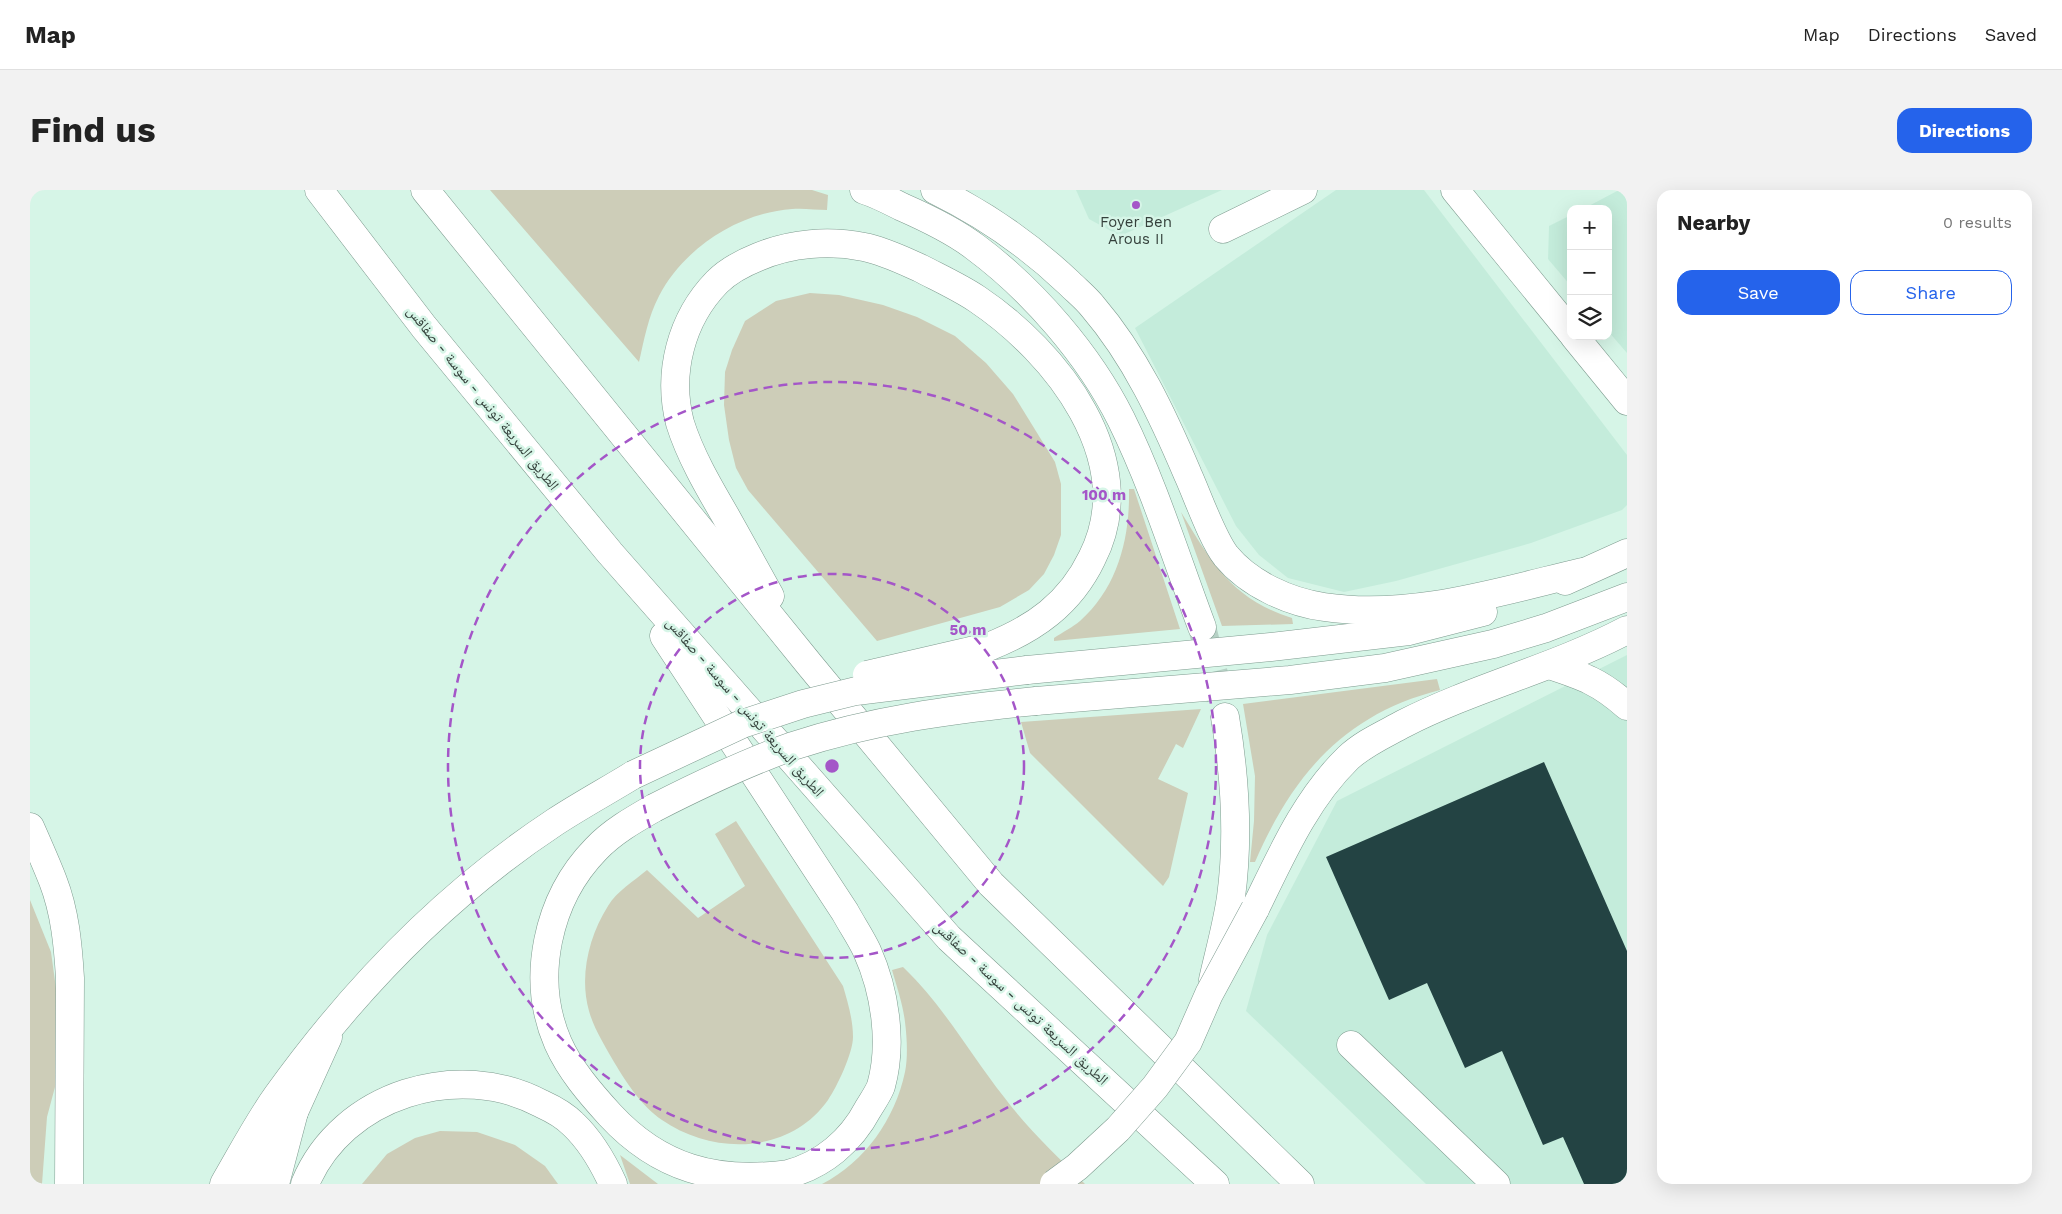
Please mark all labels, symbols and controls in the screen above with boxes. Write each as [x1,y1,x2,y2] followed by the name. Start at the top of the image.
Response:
[25,21,76,49] text: Map
[1803,24,1840,45] text: Map
[1868,24,1957,45] text: Directions
[1985,24,2037,45] text: Saved
[1897,108,2032,153] button: Directions
[30,109,156,151] text: Find us
[1130,199,1142,211] marker: Foyer Ben Arous II
[1567,205,1612,340] map controls
[1567,205,1612,250] button: +
[1677,210,1750,235] text: Nearby
[1100,213,1172,248] place label: Foyer Ben Arous II
[1943,213,2012,232] text: 0 results
[1567,250,1612,295] button: −
[1677,270,1840,315] button: Save
[1850,270,2012,315] button: Share
[1567,295,1612,340] button: layers
[402,302,563,494] street label: الطريق السريعة تونس - سوسة - صفاقس
[1082,486,1126,504] text: 100 m
[661,614,828,801] street label: الطريق السريعة تونس - سوسة - صفاقس
[950,621,986,639] text: 50 m
[823,757,841,775] centre of rings
[929,917,1112,1089] street label: الطريق السريعة تونس - سوسة - صفاقس

